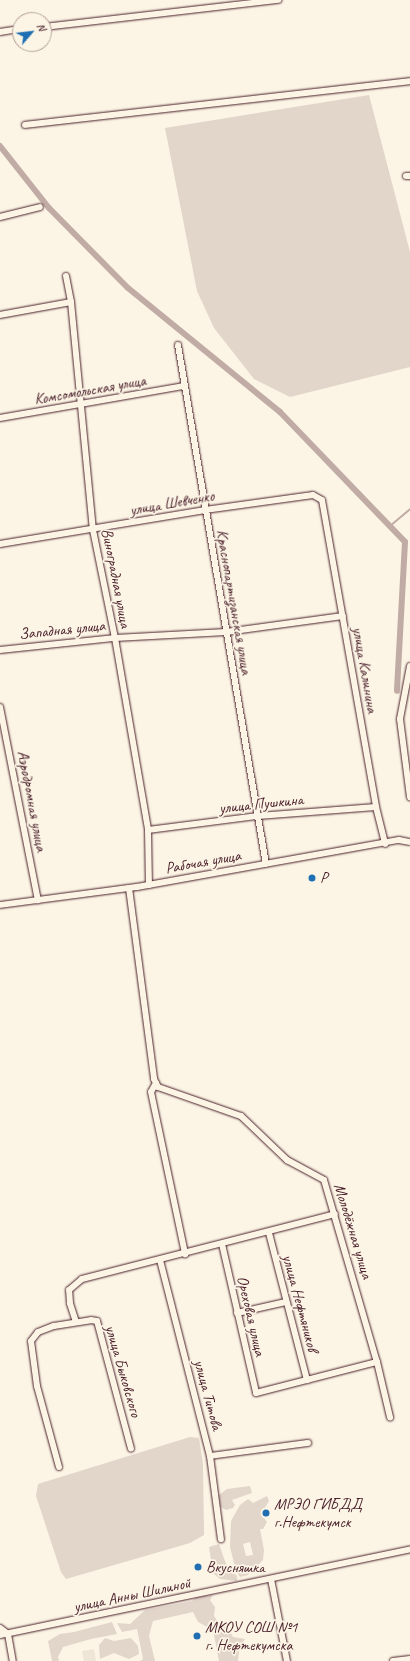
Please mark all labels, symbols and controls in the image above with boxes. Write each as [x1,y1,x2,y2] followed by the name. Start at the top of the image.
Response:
[12,12,52,52] north arrow
[34,21,49,33] text: N
[32,371,148,409] street label: Комсомольская улица
[128,486,216,520] street label: улица Шевченко
[97,526,135,630] street label: Виноградная улица
[212,527,256,677] street label: Краснопартизанская улица
[18,616,106,644] street label: Западная улица
[348,625,382,715] street label: улица Калинина
[13,749,51,853] street label: Аэродромная улица
[218,790,304,818] street label: улица Пушкина
[163,846,243,878] street label: Рабочая улица
[320,868,328,888] place label: Р
[307,873,317,883] marker: Р
[329,1180,377,1282] street label: Молодёжная улица
[278,1252,322,1354] street label: улица Нефтяников
[232,1274,270,1358] street label: Ореховая улица
[101,1323,145,1419] street label: улица Быковского
[190,1358,226,1432] street label: улица Титова
[274,1494,362,1532] place label: МРЭО ГИБДД г.Нефтекумск
[261,1508,271,1518] marker: МРЭО ГИБДД г.Нефтекумск
[206,1557,265,1577] place label: Вкусняшка
[193,1562,203,1572] marker: Вкусняшка
[72,1573,192,1617] street label: улица Анны Шилиной
[205,1617,297,1655] place label: МКОУ СОШ №1 г. Нефтекумска
[192,1631,202,1641] marker: МКОУ СОШ №1 г. Нефтекумска

